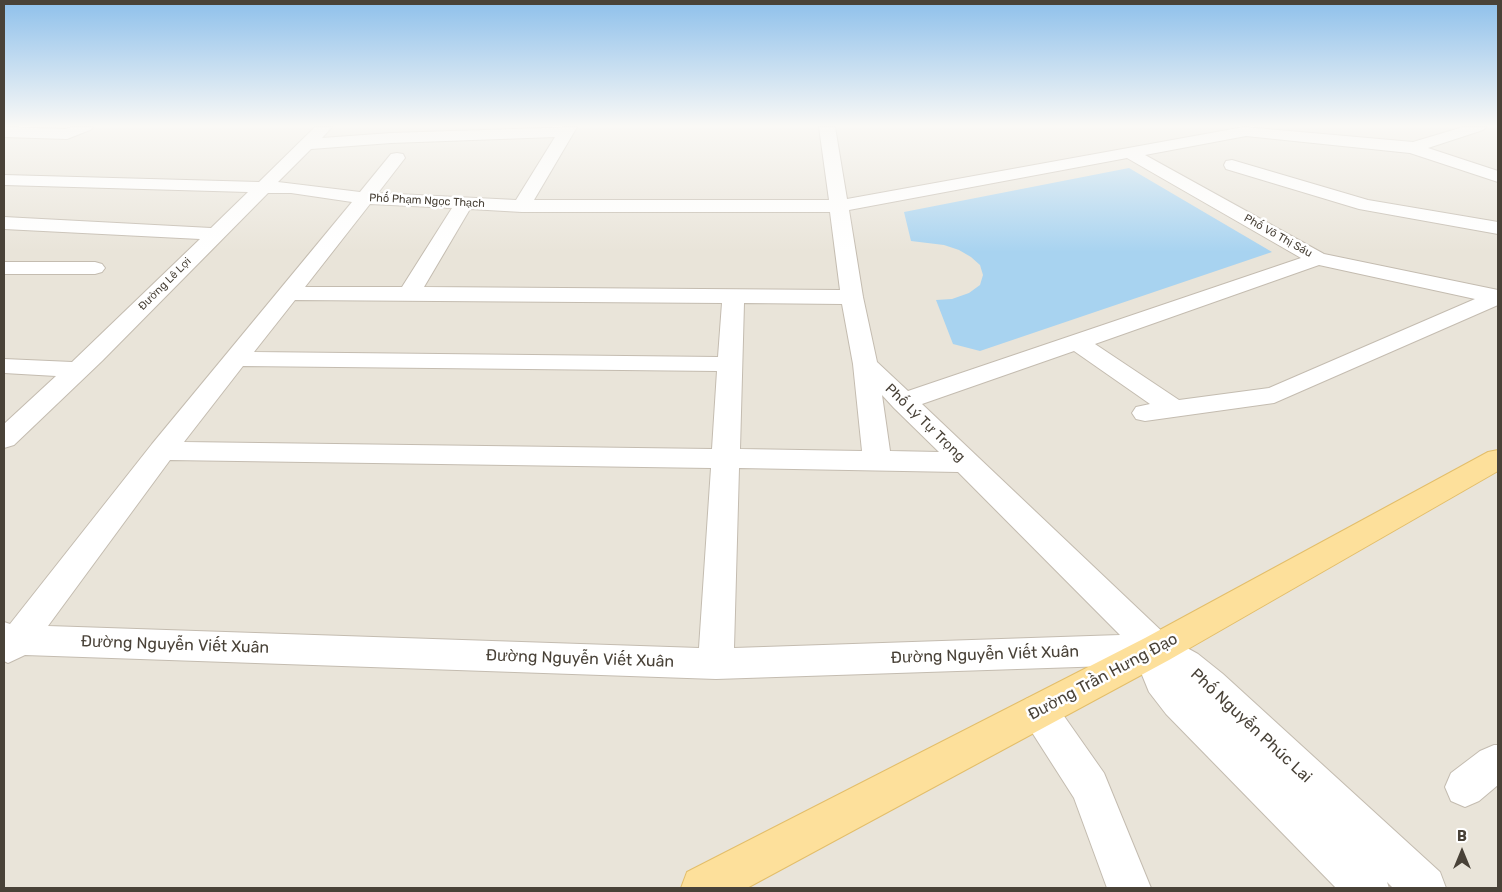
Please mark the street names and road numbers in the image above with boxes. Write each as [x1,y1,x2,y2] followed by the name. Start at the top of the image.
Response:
[369,191,485,211] street label: Phố Phạm Ngọc Thạch
[1242,212,1314,260] street label: Phố Võ Thị Sáu
[136,255,194,313] street label: Đường Lê Lợi
[882,381,968,465] street label: Phố Lý Tự Trọng
[1025,629,1181,725] street label: Đường Trần Hưng Đạo
[81,632,269,658] street label: Đường Nguyễn Viết Xuân
[891,642,1079,668] street label: Đường Nguyễn Viết Xuân
[486,646,674,672] street label: Đường Nguyễn Viết Xuân
[1186,665,1316,787] street label: Phố Nguyễn Phúc Lai

